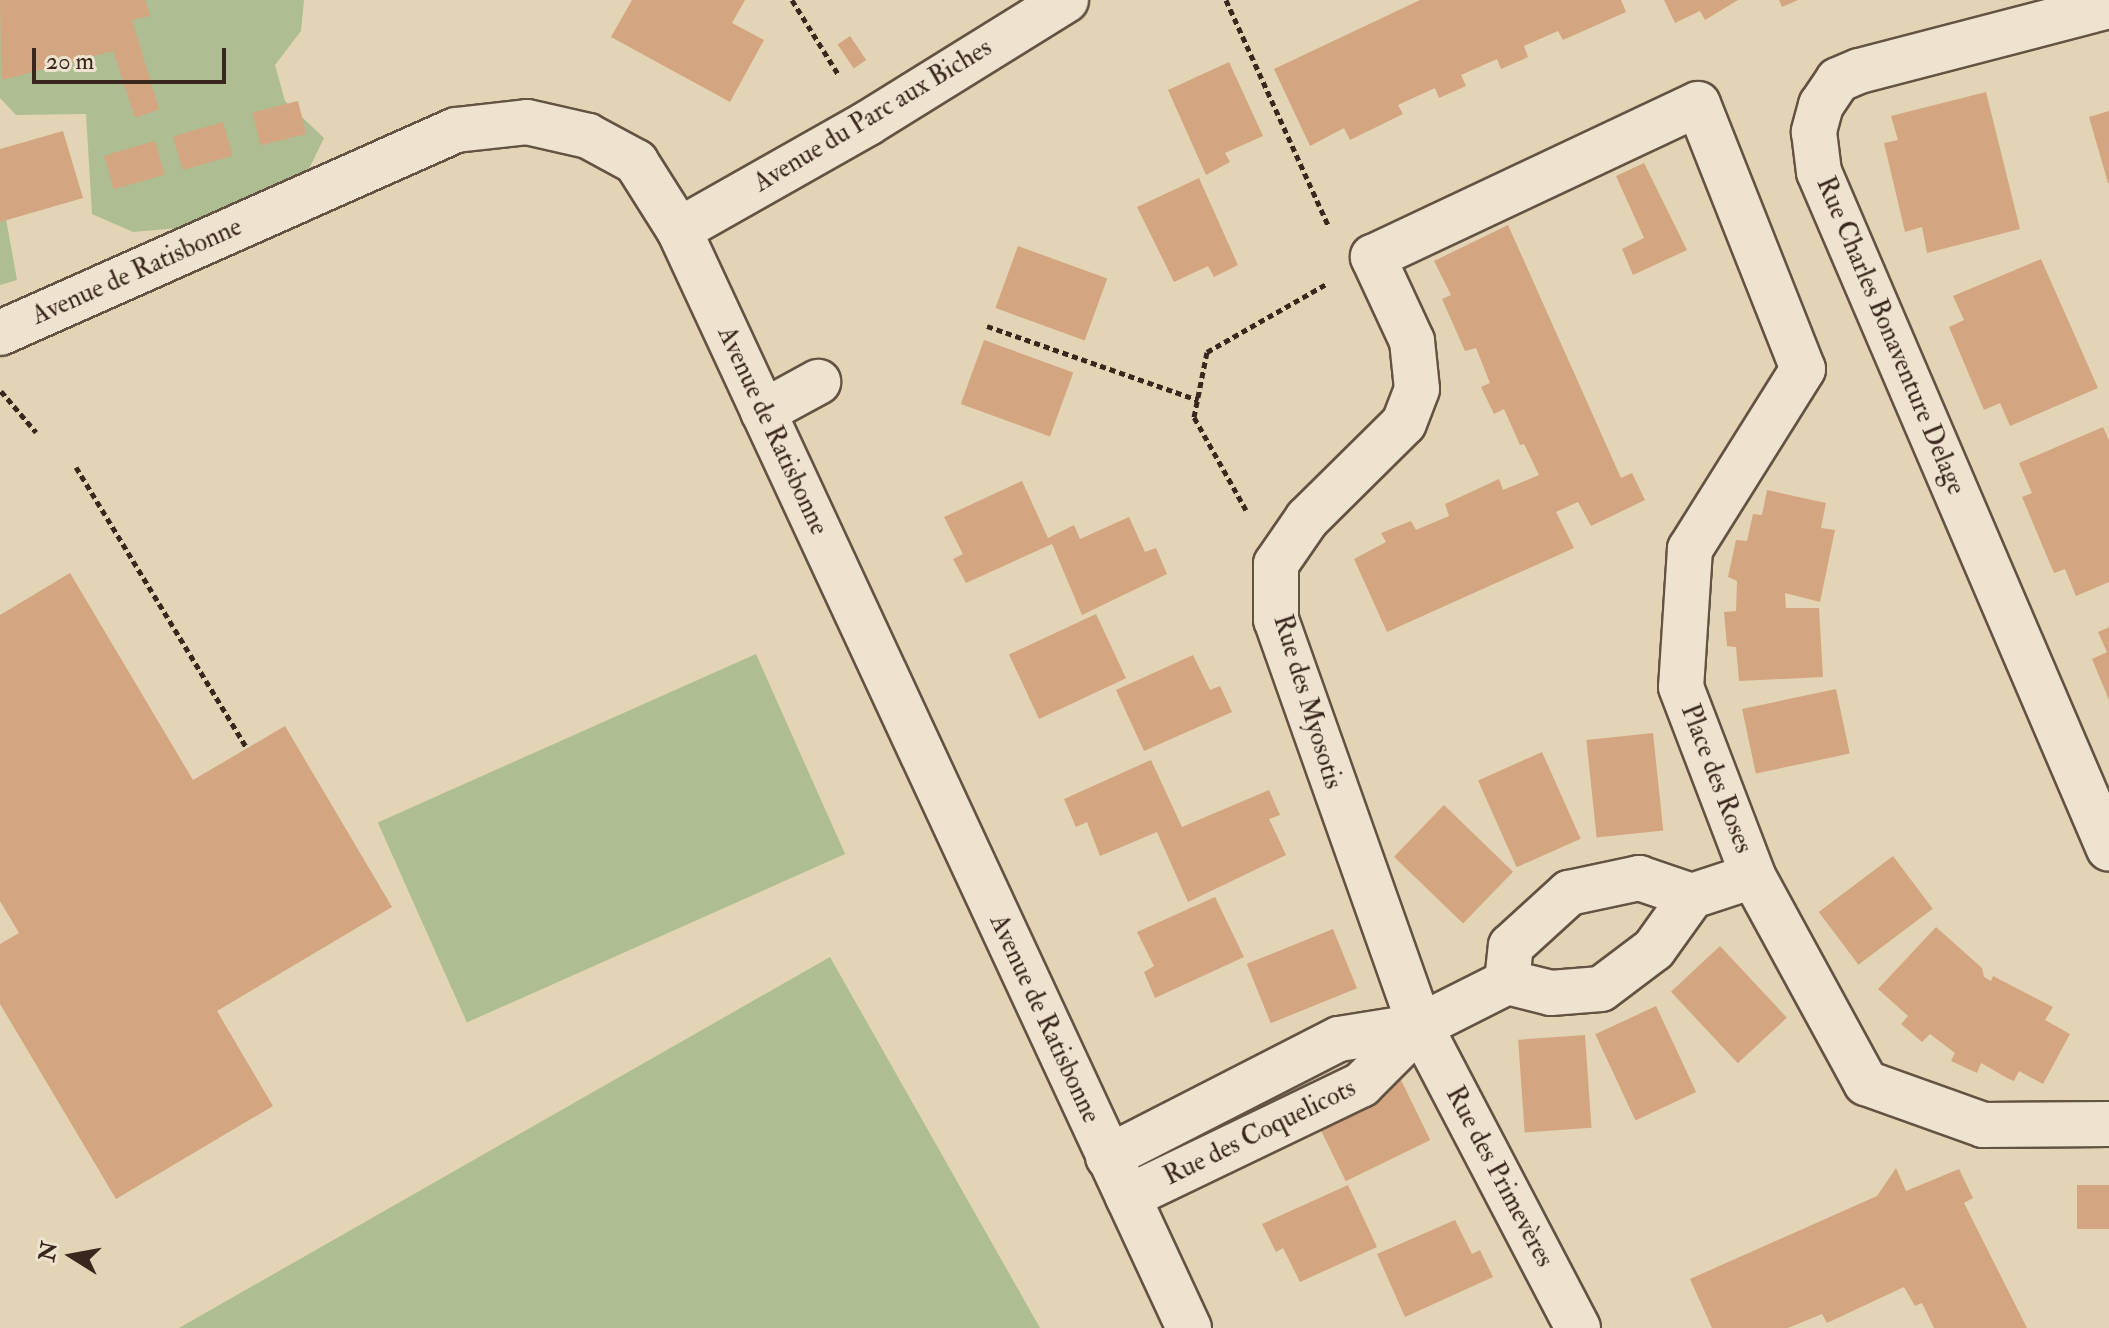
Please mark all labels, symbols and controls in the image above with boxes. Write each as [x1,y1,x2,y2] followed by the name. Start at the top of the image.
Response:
[36,32,230,82] scale bar
[748,33,998,199] street label: Avenue du Parc aux Biches
[46,46,94,77] text: 20 m
[1809,172,1971,500] street label: Rue Charles Bonaventure Delage
[27,212,247,332] street label: Avenue de Ratisbonne
[710,322,834,540] street label: Avenue de Ratisbonne
[1266,611,1348,793] street label: Rue des Myosotis
[1673,700,1759,858] street label: Place des Roses
[982,910,1106,1128] street label: Avenue de Ratisbonne
[1159,1073,1361,1193] street label: Rue des Coquelicots
[1438,1081,1560,1273] street label: Rue des Primevères
[32,1216,112,1296] north arrow
[33,1239,64,1264] text: N

